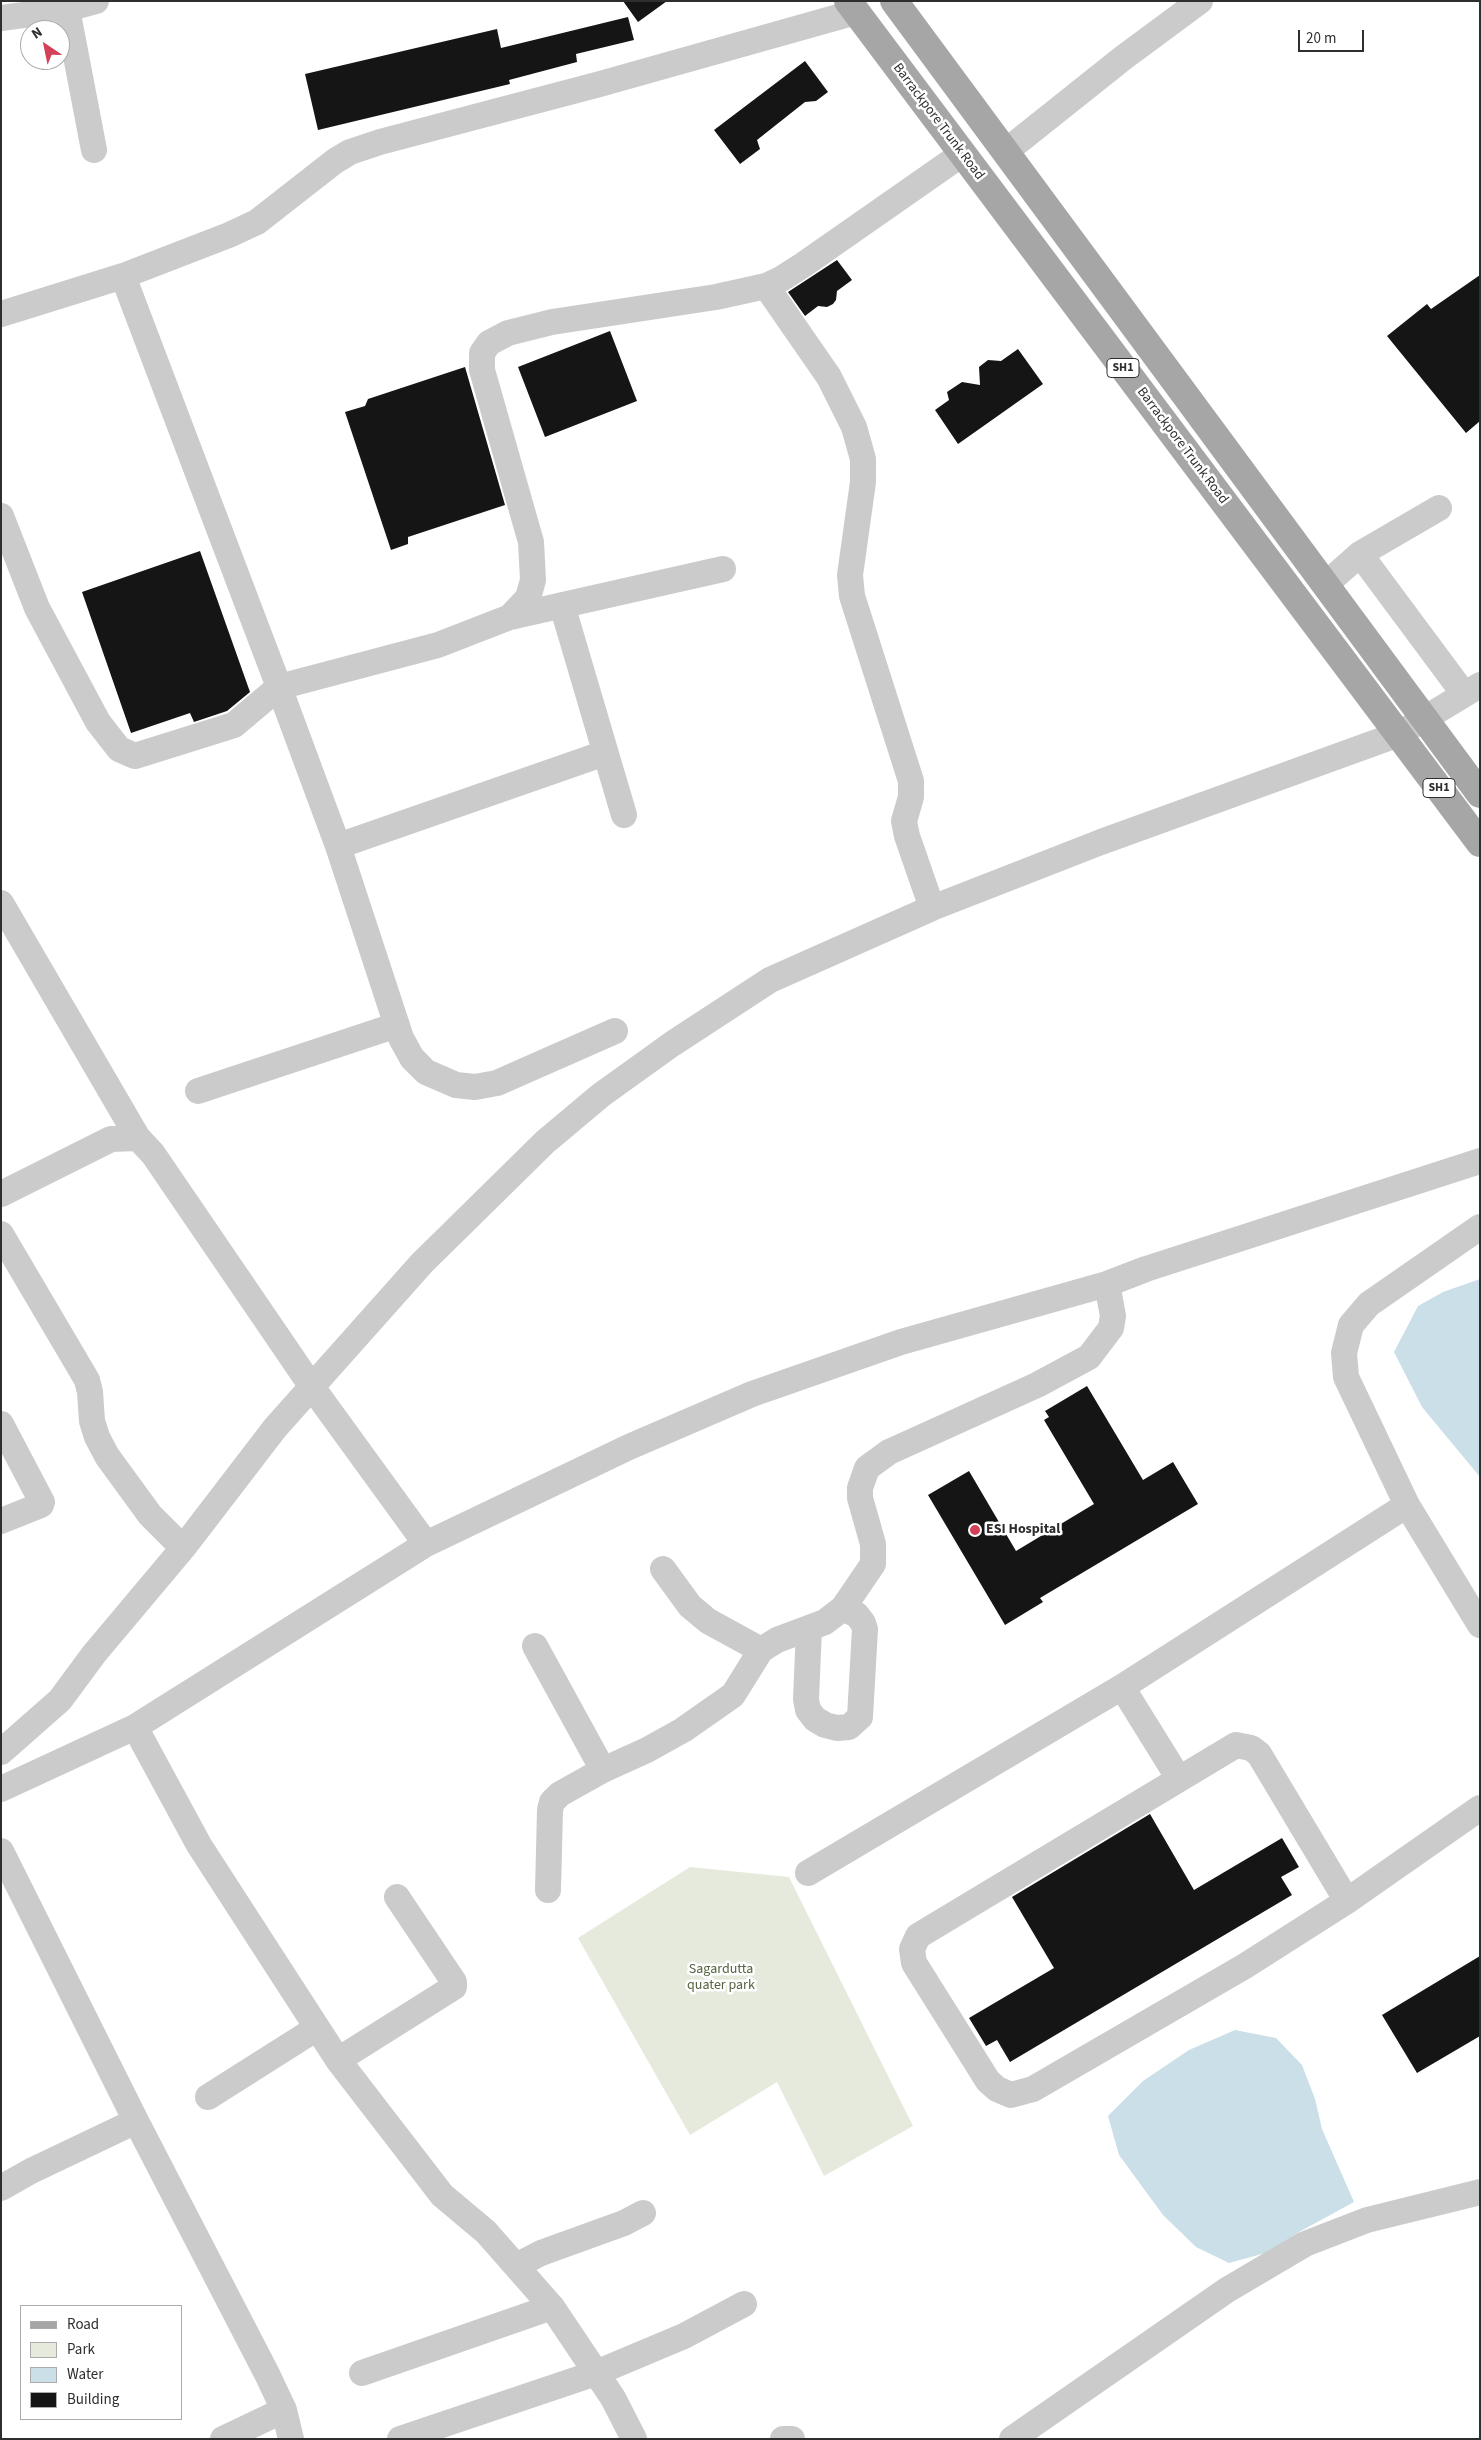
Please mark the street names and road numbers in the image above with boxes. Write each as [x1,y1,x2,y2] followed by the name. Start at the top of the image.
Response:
[889,60,987,184] street label: Barrackpore Trunk Road
[1107,358,1139,378] road number: SH1
[1133,384,1231,508] street label: Barrackpore Trunk Road
[1423,778,1455,798] road number: SH1

